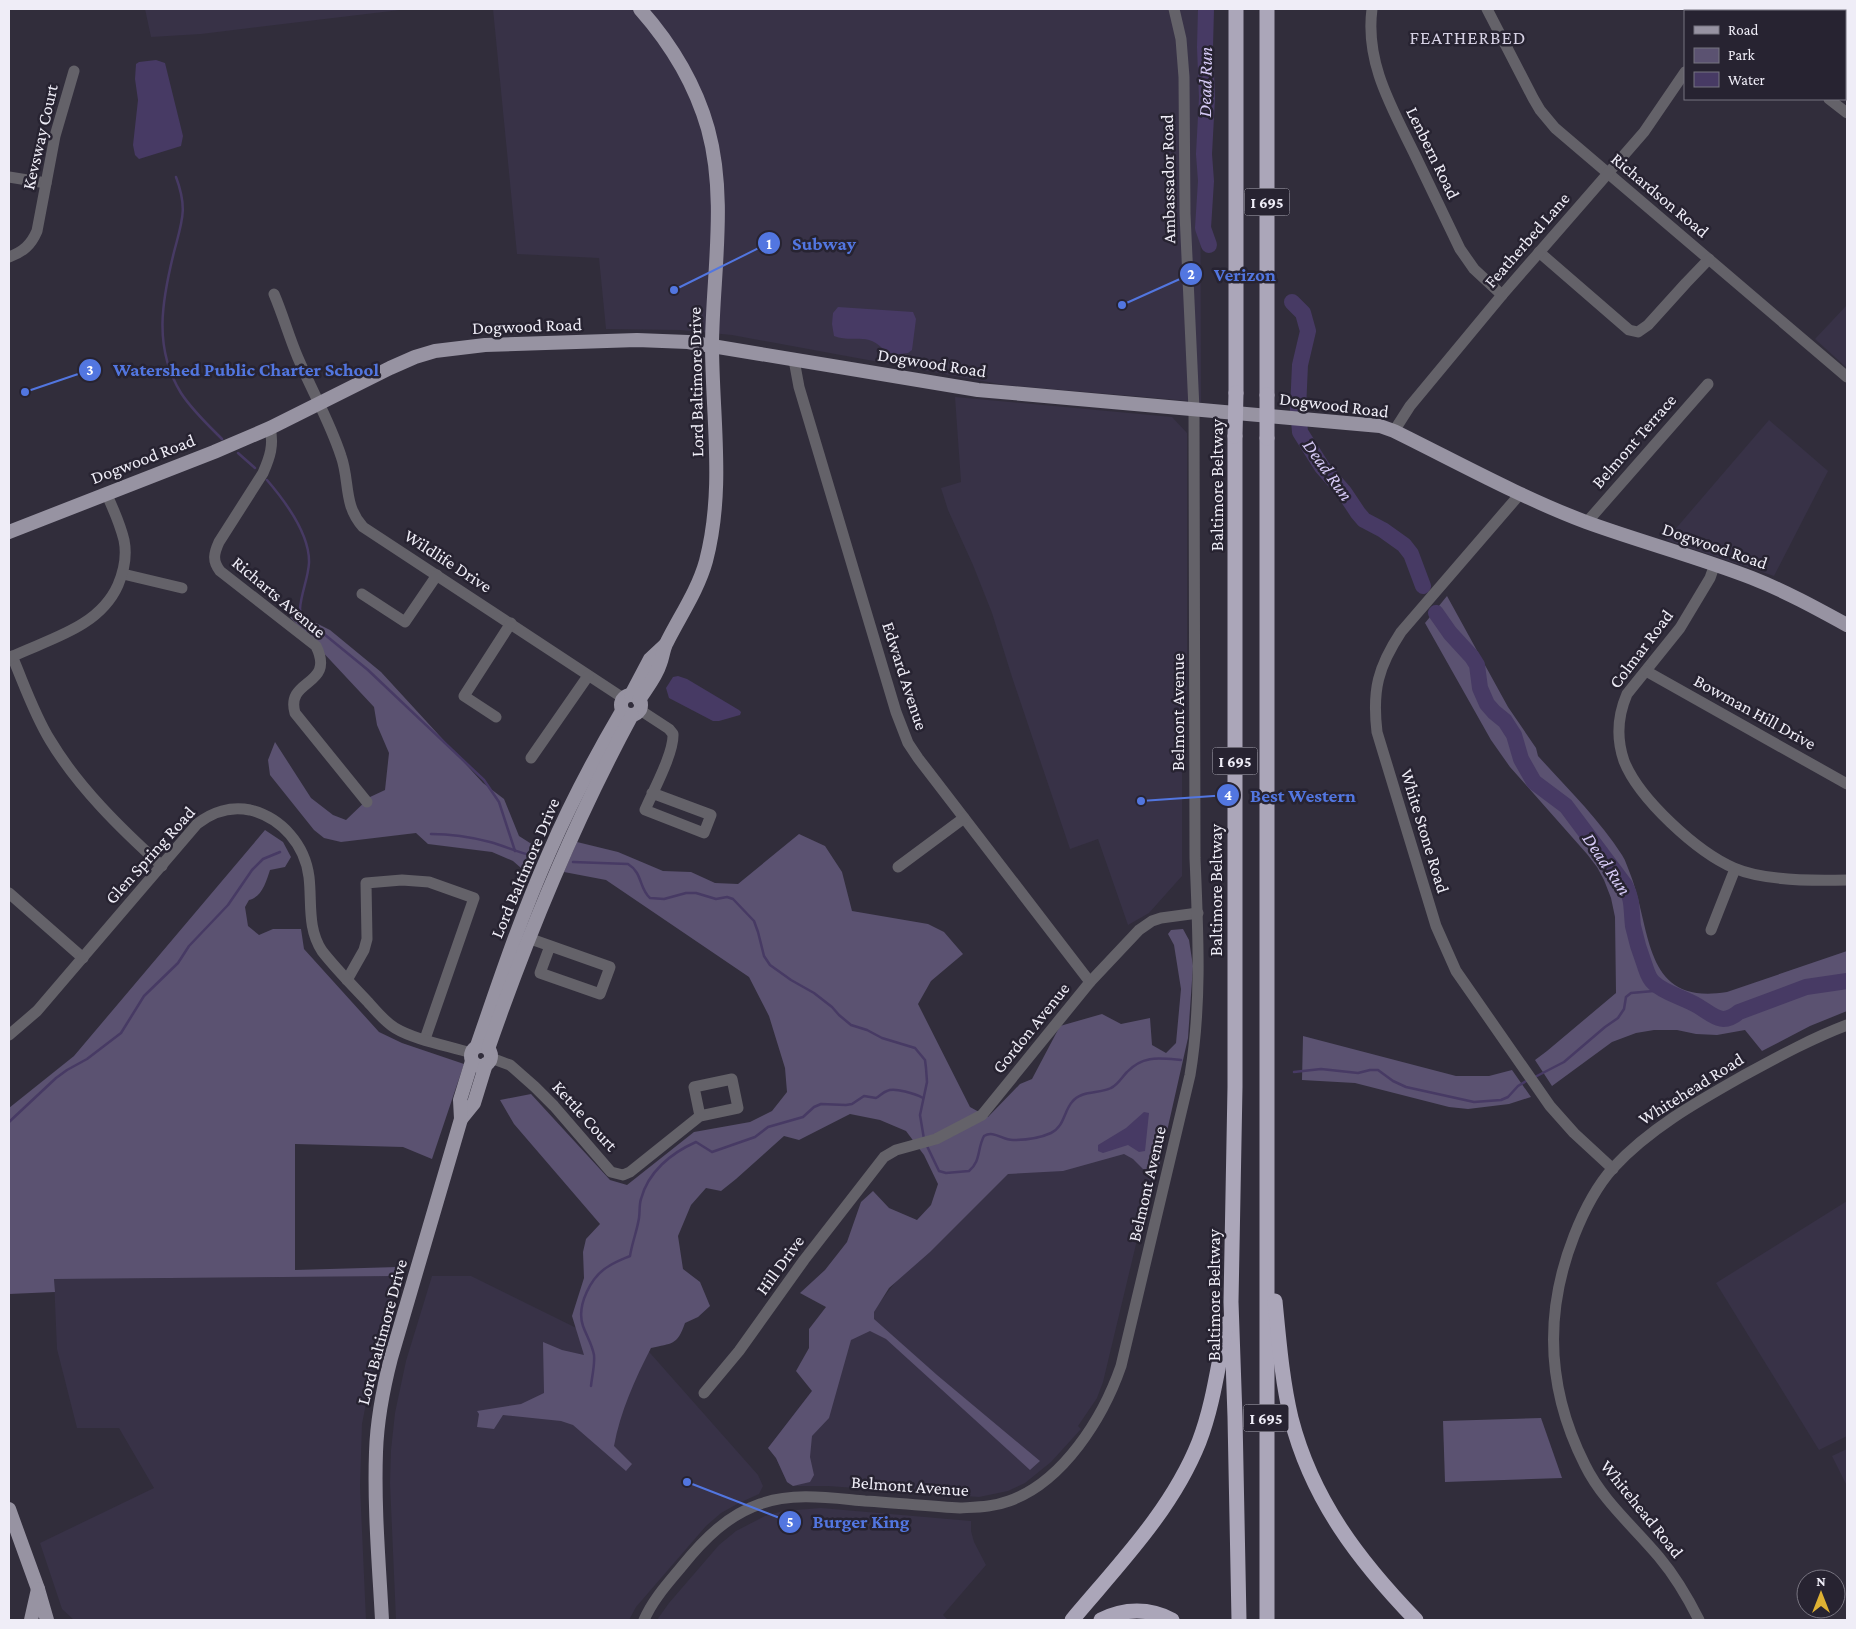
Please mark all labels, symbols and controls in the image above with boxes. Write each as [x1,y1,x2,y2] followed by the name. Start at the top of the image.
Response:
[1684,10,1846,100] legend
[1728,22,1759,38] text: Road
[1410,27,1526,48] district label: FEATHERBED
[1194,46,1216,118] water label: Dead Run
[1728,47,1755,63] text: Park
[1728,72,1765,88] text: Water
[18,81,62,192] street label: Kevsway Court
[1402,104,1464,203] street label: Lenbern Road
[1157,114,1179,244] street label: Ambassador Road
[1607,148,1713,242] street label: Richardson Road
[1244,188,1290,216] road number: I 695
[1480,188,1574,292] street label: Featherbed Lane
[757,226,866,260] callout: Subway
[792,233,857,254] text: Subway
[766,236,772,252] text: 1
[1179,257,1285,291] callout: Verizon
[1213,264,1276,285] text: Verizon
[1187,266,1195,282] text: 2
[685,307,707,457] street label: Lord Baltimore Drive
[472,314,583,338] street label: Dogwood Road
[876,345,988,382] street label: Dogwood Road
[78,353,389,387] callout: Watershed Public Charter School
[112,359,379,380] text: Watershed Public Charter School
[86,362,94,378] text: 3
[1278,388,1390,422] street label: Dogwood Road
[1588,390,1680,492] street label: Belmont Terrace
[1207,418,1227,551] street label: Baltimore Beltway
[88,430,198,488] street label: Dogwood Road
[1299,435,1357,505] water label: Dead Run
[1660,519,1771,574] street label: Dogwood Road
[401,525,496,597] street label: Wildlife Drive
[228,552,330,642] street label: Richarts Avenue
[1605,605,1677,692] street label: Colmar Road
[878,619,932,733] street label: Edward Avenue
[1168,653,1188,771] street label: Belmont Avenue
[1691,670,1820,754] street label: Bowman Hill Drive
[1212,748,1258,774] road number: I 695
[1397,767,1454,896] street label: White Stone Road
[1215,778,1366,812] callout: Best Western
[1250,785,1356,806] text: Best Western
[1224,787,1232,803] text: 4
[486,795,564,941] street label: Lord Baltimore Drive
[101,802,199,908] street label: Glen Spring Road
[1206,823,1226,956] street label: Baltimore Beltway
[1579,829,1635,899] water label: Dead Run
[988,979,1074,1077] street label: Gordon Avenue
[1635,1048,1748,1129] street label: Whitehead Road
[548,1077,622,1156] street label: Kettle Court
[1124,1124,1170,1244] street label: Belmont Avenue
[1204,1228,1224,1361] street label: Baltimore Beltway
[752,1231,808,1299] street label: Hill Drive
[353,1257,411,1407] street label: Lord Baltimore Drive
[1244,1405,1288,1432] road number: I 695
[1596,1456,1688,1562] street label: Whitehead Road
[850,1472,970,1500] street label: Belmont Avenue
[778,1505,920,1539] callout: Burger King
[813,1511,910,1532] text: Burger King
[786,1514,794,1530] text: 5
[1796,1569,1846,1619] north arrow
[1816,1573,1826,1589] text: N

